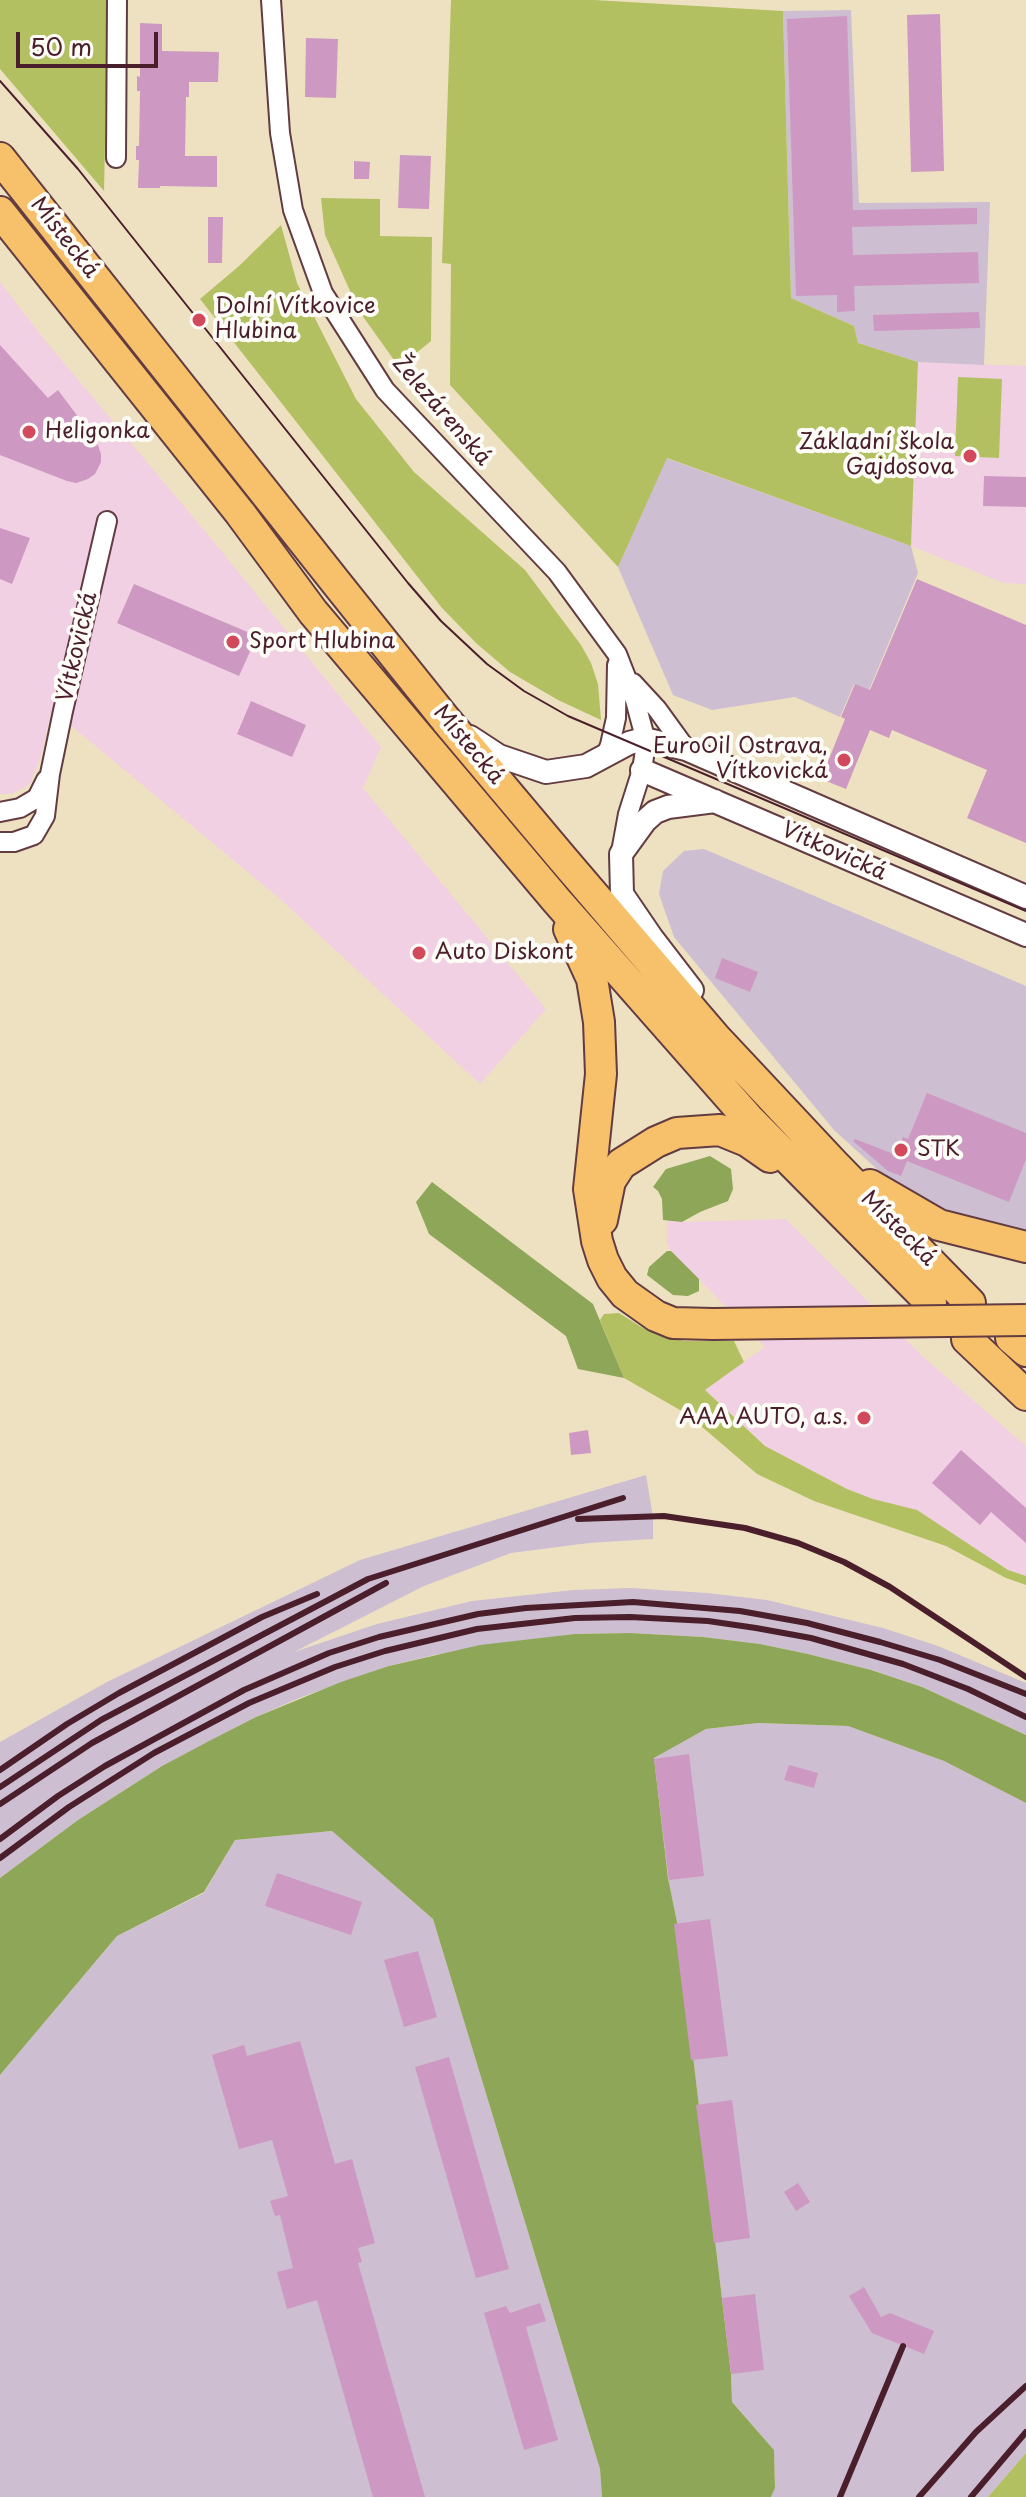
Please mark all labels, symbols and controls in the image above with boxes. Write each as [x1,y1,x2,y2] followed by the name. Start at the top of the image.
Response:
[20,16,162,66] scale bar
[30,28,92,64] text: 50 m
[24,192,104,284] street label: Místecká
[215,294,376,346] place label: Dolní Vítkovice Hlubina
[190,311,208,329] marker: Dolní Vítkovice Hlubina
[386,351,496,471] street label: Železárenská
[45,419,150,445] place label: Heligonka
[20,423,38,441] marker: Heligonka
[799,430,954,482] place label: Základní škola Gajdošova
[961,447,979,465] marker: Základní škola Gajdošova
[53,590,103,704] street label: Vítkovická
[249,629,395,655] place label: Sport Hlubina
[224,633,242,651] marker: Sport Hlubina
[427,700,509,790] street label: Místecká
[653,734,828,786] place label: EuroOil Ostrava, Vítkovická
[835,751,853,769] marker: EuroOil Ostrava, Vítkovická
[778,817,890,887] street label: Vítkovická
[435,940,573,966] place label: Auto Diskont
[410,944,428,962] marker: Auto Diskont
[917,1137,960,1163] place label: STK
[892,1141,910,1159] marker: STK
[855,1186,941,1272] street label: Místecká
[679,1405,848,1431] place label: AAA AUTO, a.s.
[855,1409,873,1427] marker: AAA AUTO, a.s.

